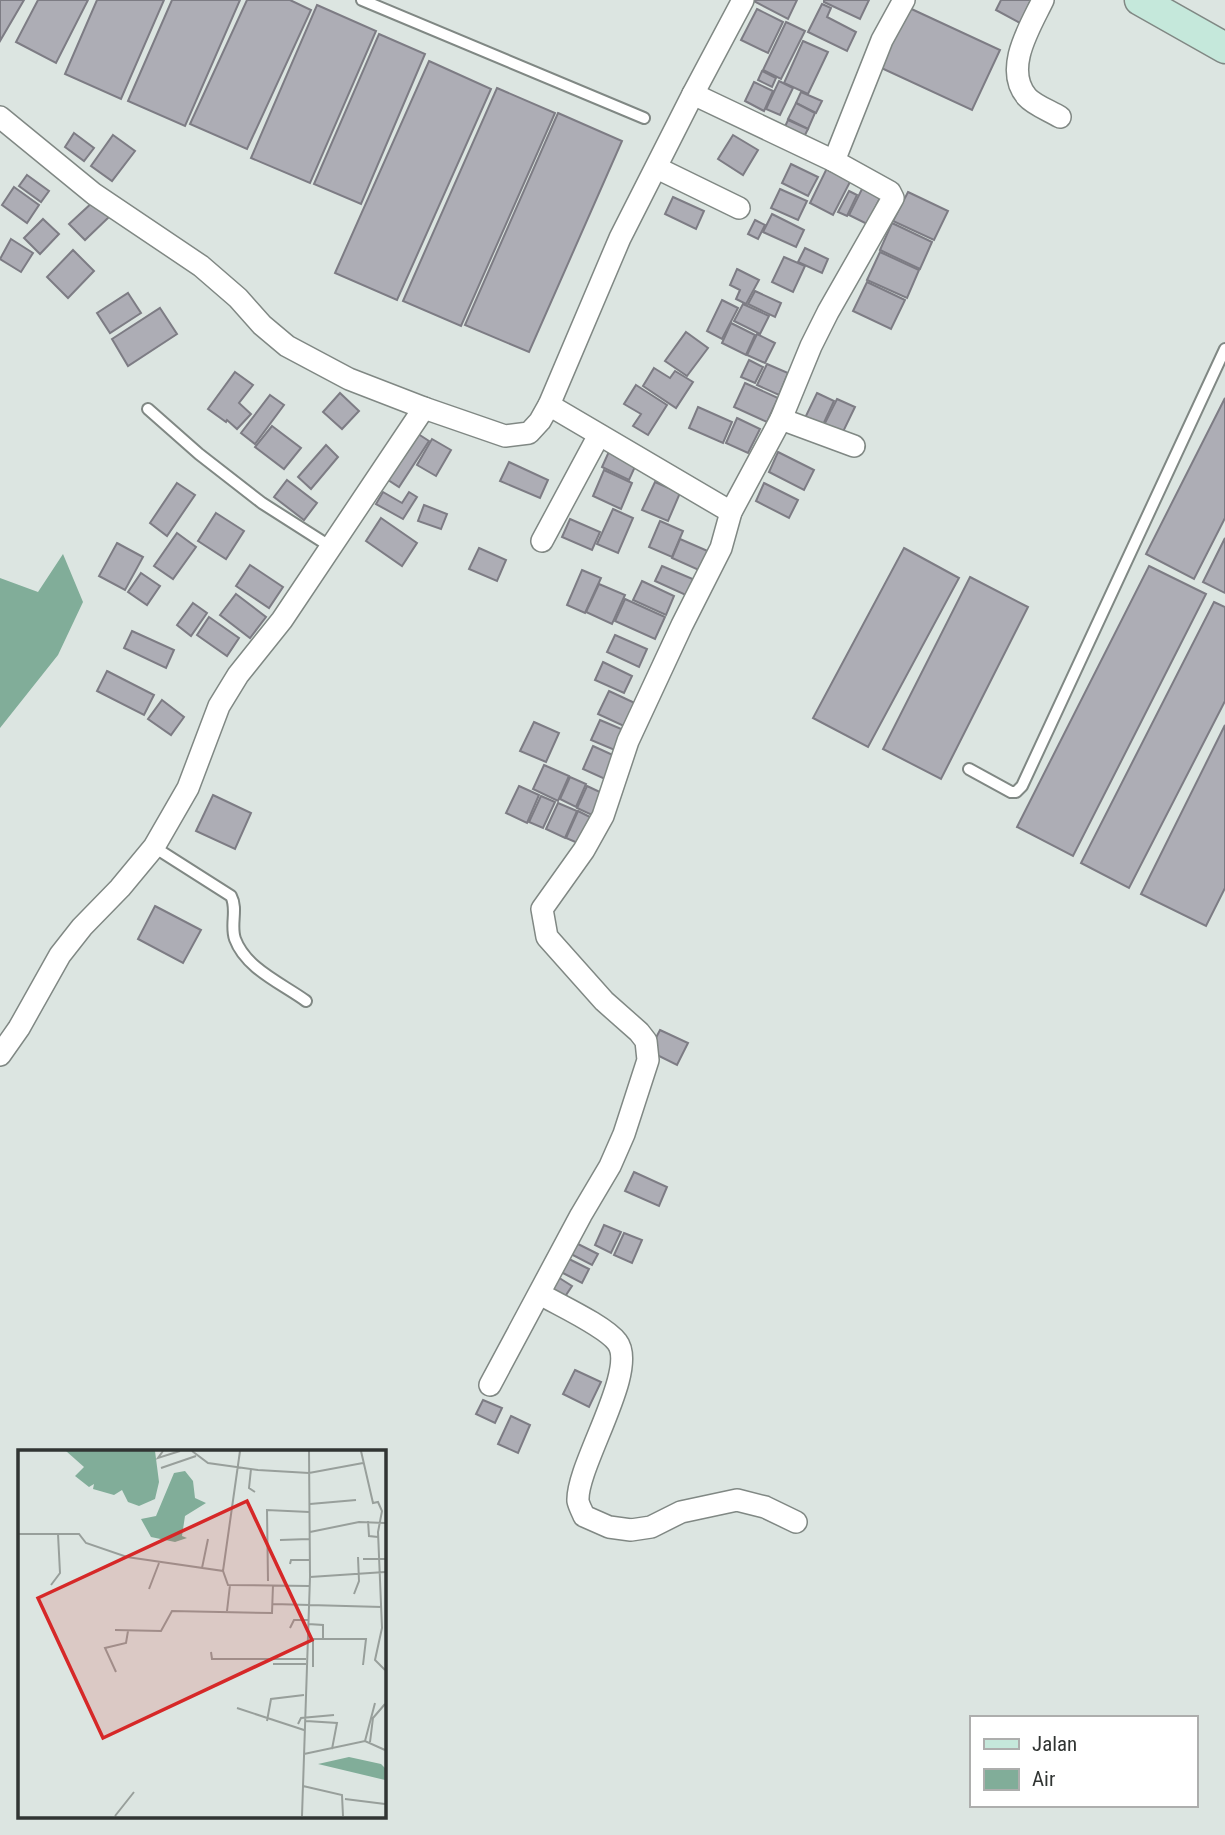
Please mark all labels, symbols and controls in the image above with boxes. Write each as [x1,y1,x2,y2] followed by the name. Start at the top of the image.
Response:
[18,1450,385,1818] inset map
[970,1716,1197,1807] legend
[1032,1732,1077,1756] text: Jalan
[1032,1767,1055,1791] text: Air

